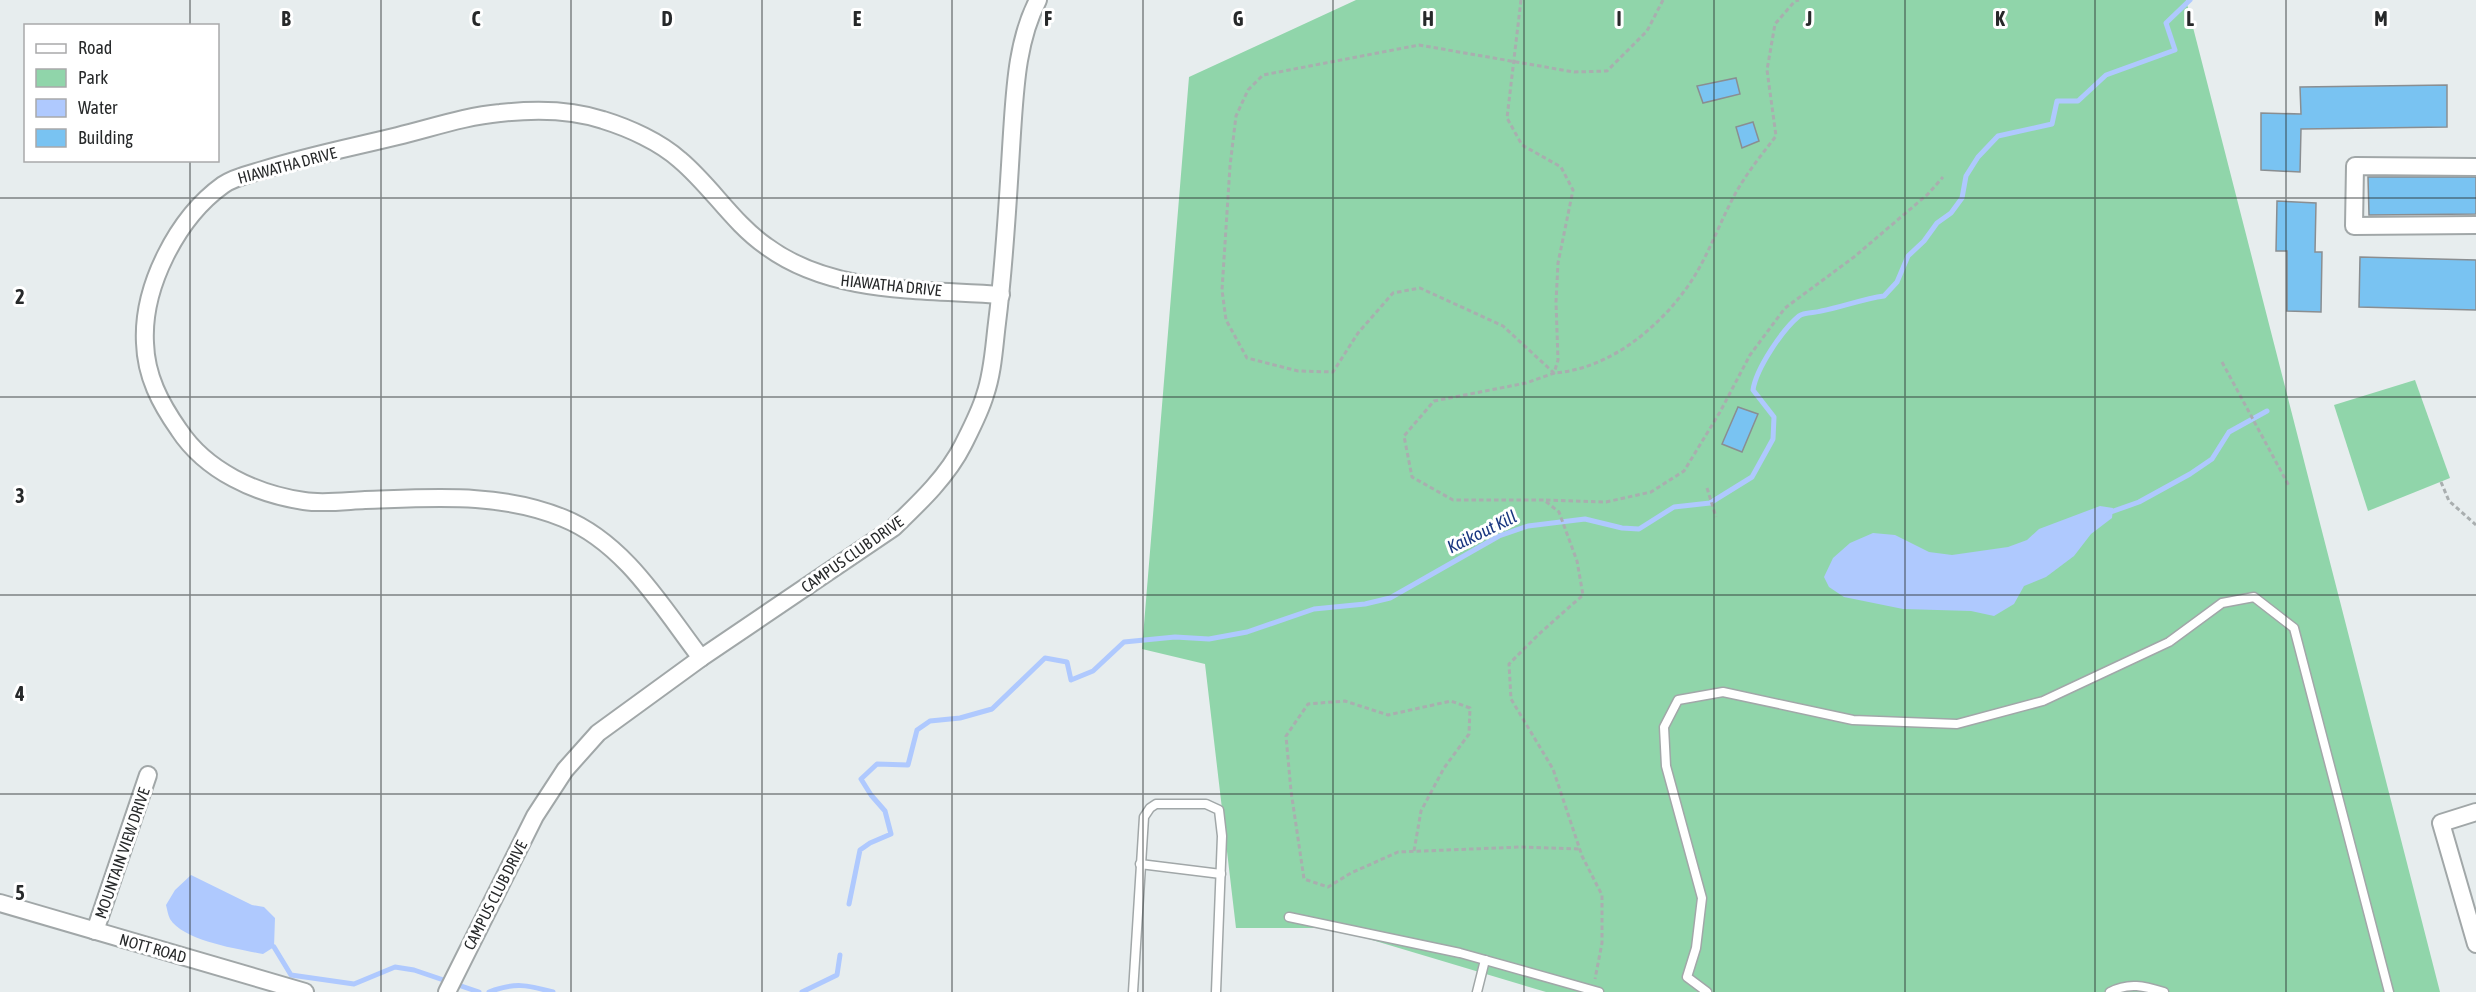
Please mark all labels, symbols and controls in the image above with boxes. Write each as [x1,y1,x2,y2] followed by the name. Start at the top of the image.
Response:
[281,7,291,30] text: B
[472,7,481,30] text: C
[661,7,673,30] text: D
[853,7,862,30] text: E
[1044,7,1052,30] text: F
[1233,7,1244,30] text: G
[1422,7,1434,30] text: H
[1616,7,1622,30] text: I
[1805,7,1812,30] text: J
[1995,7,2005,30] text: K
[2186,7,2194,30] text: L
[2374,7,2388,30] text: M
[24,24,219,162] legend
[78,37,112,58] text: Road
[78,67,108,88] text: Park
[78,97,118,118] text: Water
[78,127,133,148] text: Building
[236,143,338,187] street label: HIAWATHA DRIVE
[840,271,943,299] street label: HIAWATHA DRIVE
[15,285,25,308] text: 2
[15,484,25,507] text: 3
[1444,506,1520,557] water label: Kaikout Kill
[798,512,907,596] street label: CAMPUS CLUB DRIVE
[14,682,25,705] text: 4
[91,785,153,921] street label: MOUNTAIN VIEW DRIVE
[460,837,530,953] street label: CAMPUS CLUB DRIVE
[15,881,25,904] text: 5
[117,930,189,966] street label: NOTT ROAD

